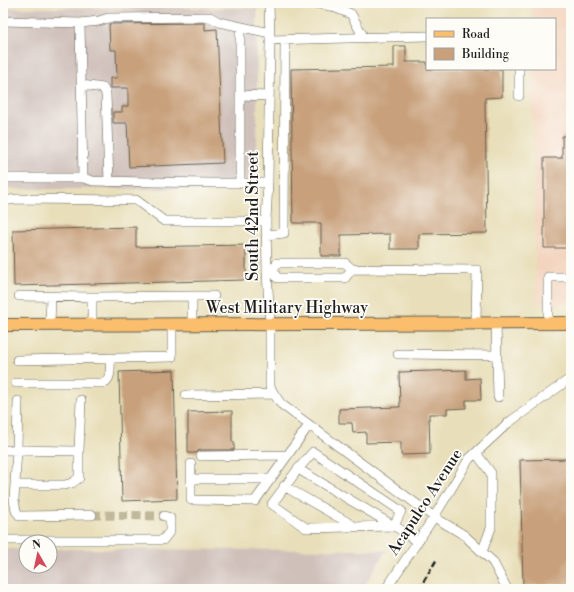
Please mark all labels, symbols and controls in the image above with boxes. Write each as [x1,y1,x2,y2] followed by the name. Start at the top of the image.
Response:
[426,18,556,70] legend
[462,27,490,42] text: Road
[461,47,510,62] text: Building
[243,151,263,281] street label: South 42nd Street
[205,298,368,318] street label: West Military Highway
[383,445,467,560] street label: Acapulco Avenue
[18,534,58,574] north arrow
[31,537,42,553] text: N

